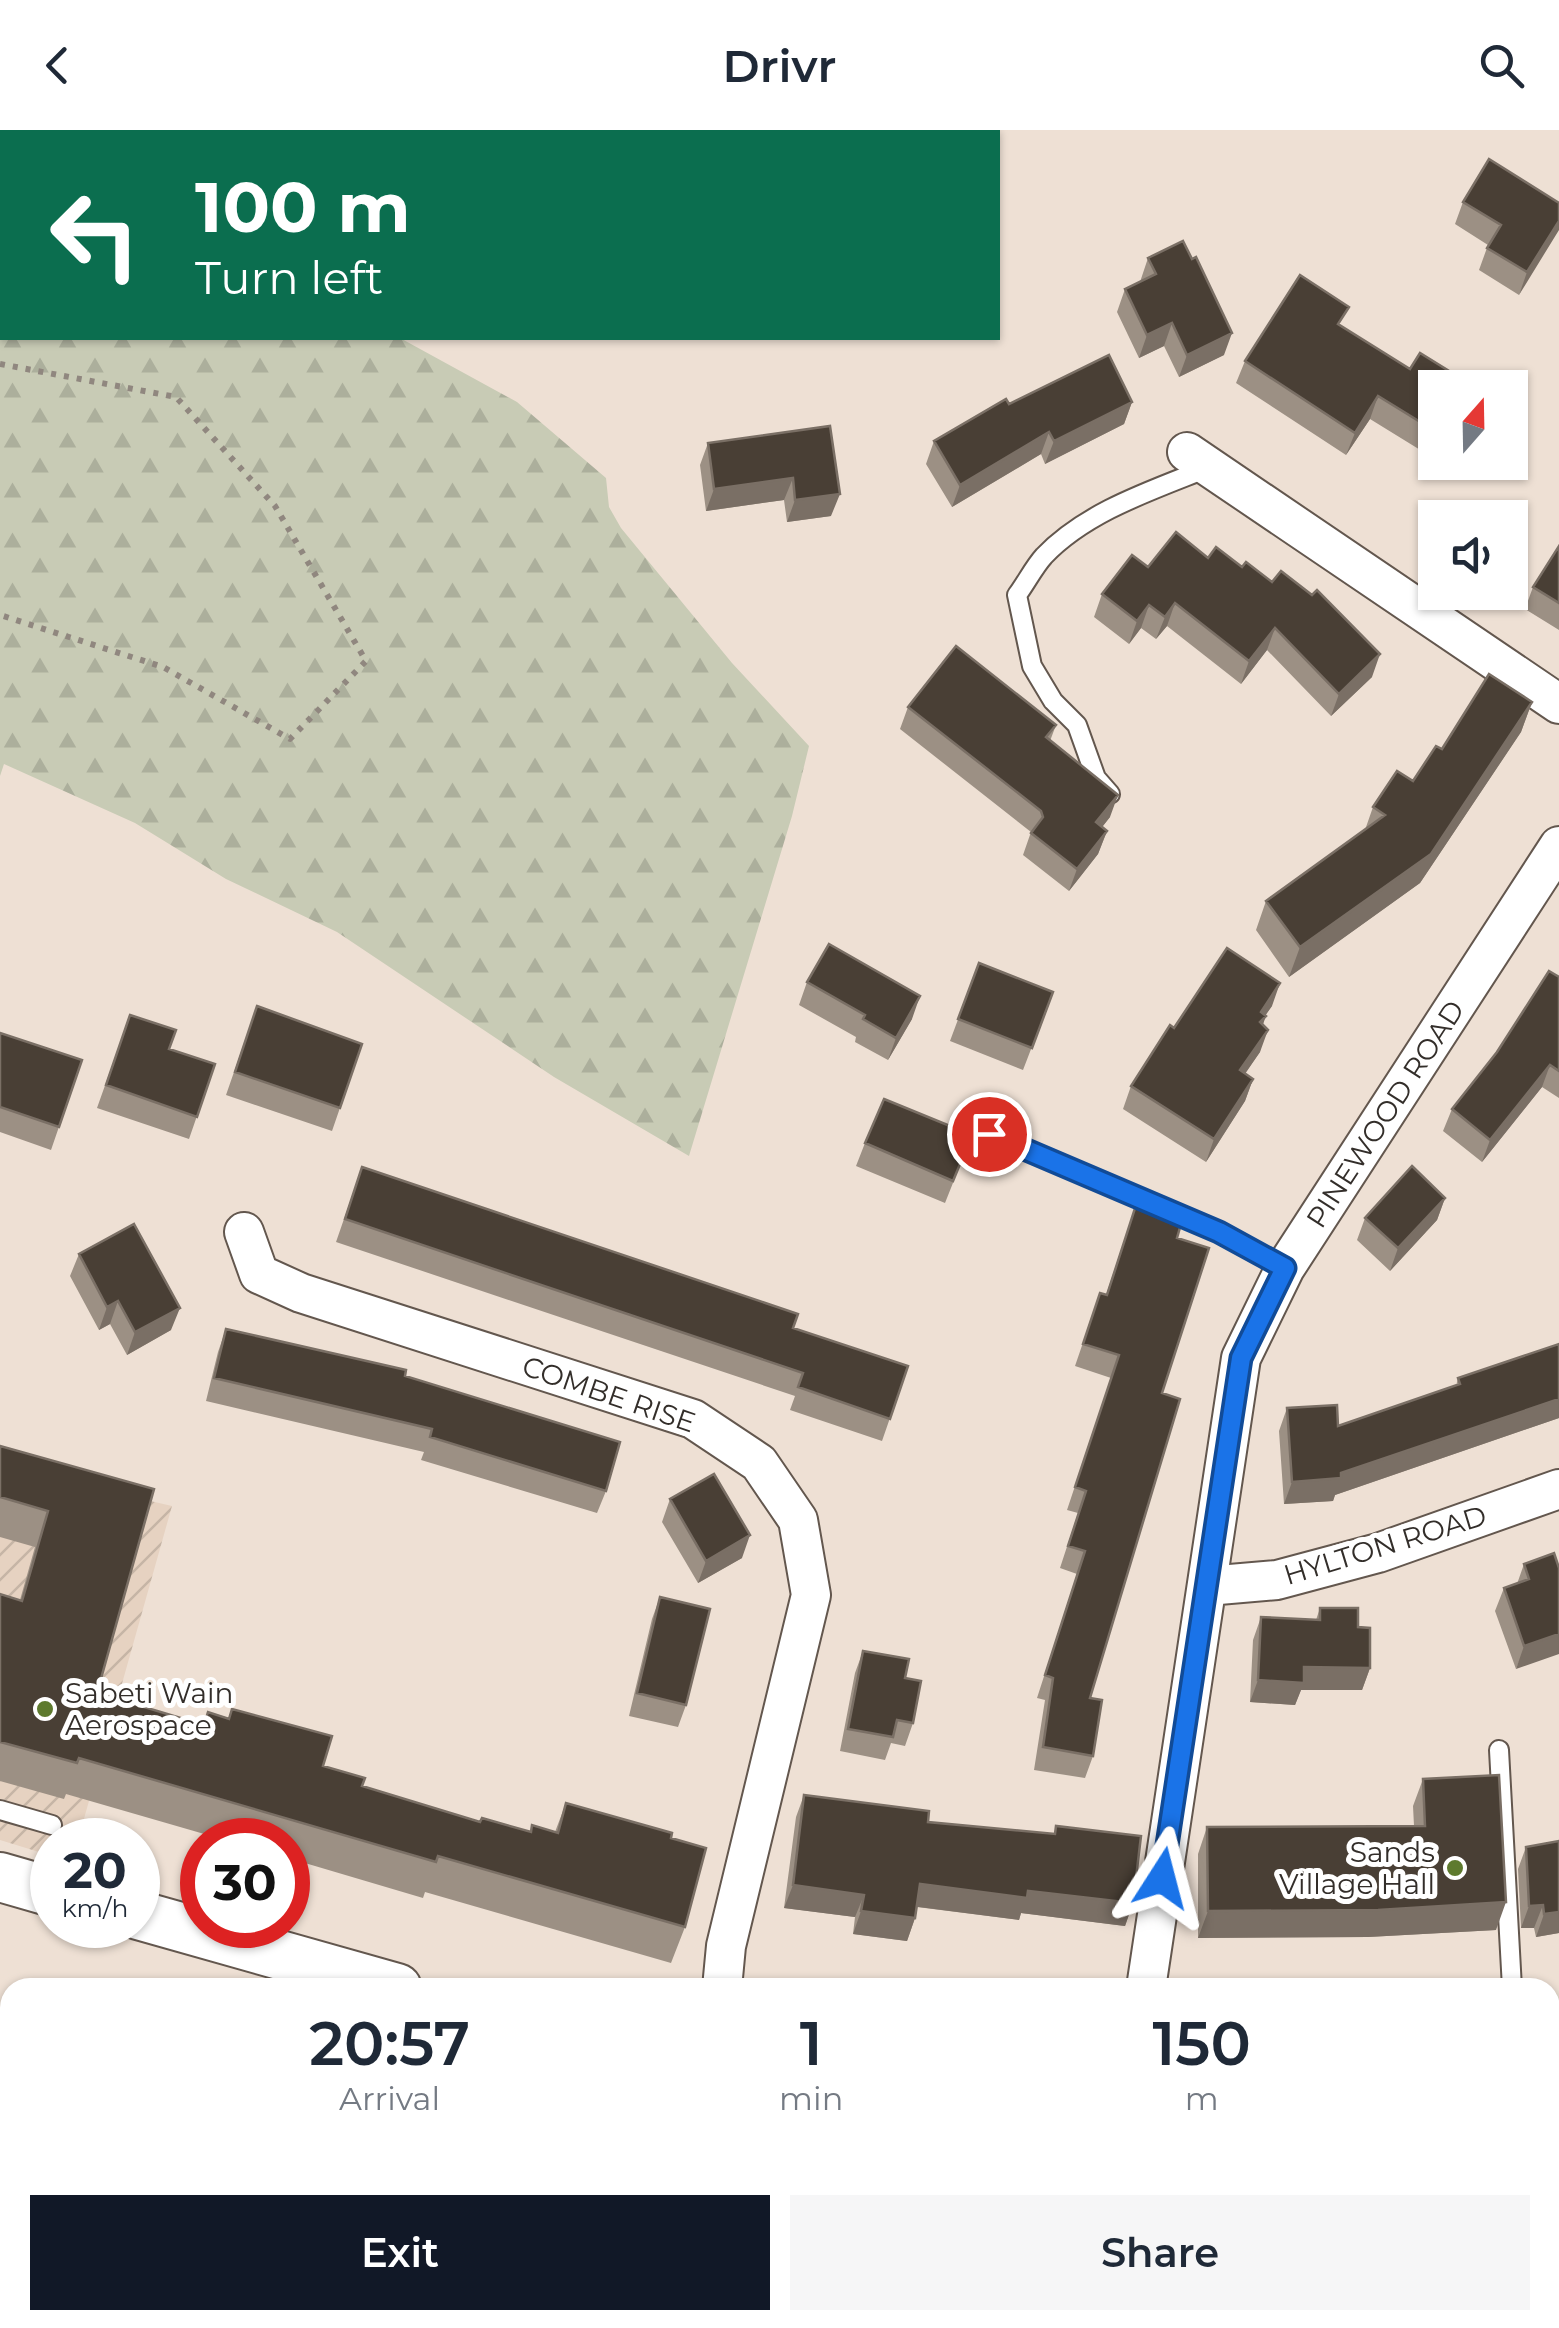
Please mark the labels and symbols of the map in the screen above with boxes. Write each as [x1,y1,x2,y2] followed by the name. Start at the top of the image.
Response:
[1418,370,1528,480] north arrow
[1299,994,1471,1234] street label: PINEWOOD ROAD
[947,1092,1032,1177] pin
[518,1348,700,1440] street label: COMBE RISE
[1280,1498,1490,1592] street label: HYLTON ROAD
[65,1676,233,1742] place label: Sabeti Wain Aerospace
[34,1698,56,1720] marker: Sabeti Wain Aerospace
[180,1818,310,1948] speed limit sign: 30
[1110,1826,1214,1930] position arrow
[1279,1835,1435,1901] place label: Sands Village Hall
[1444,1857,1466,1879] marker: Sands Village Hall

